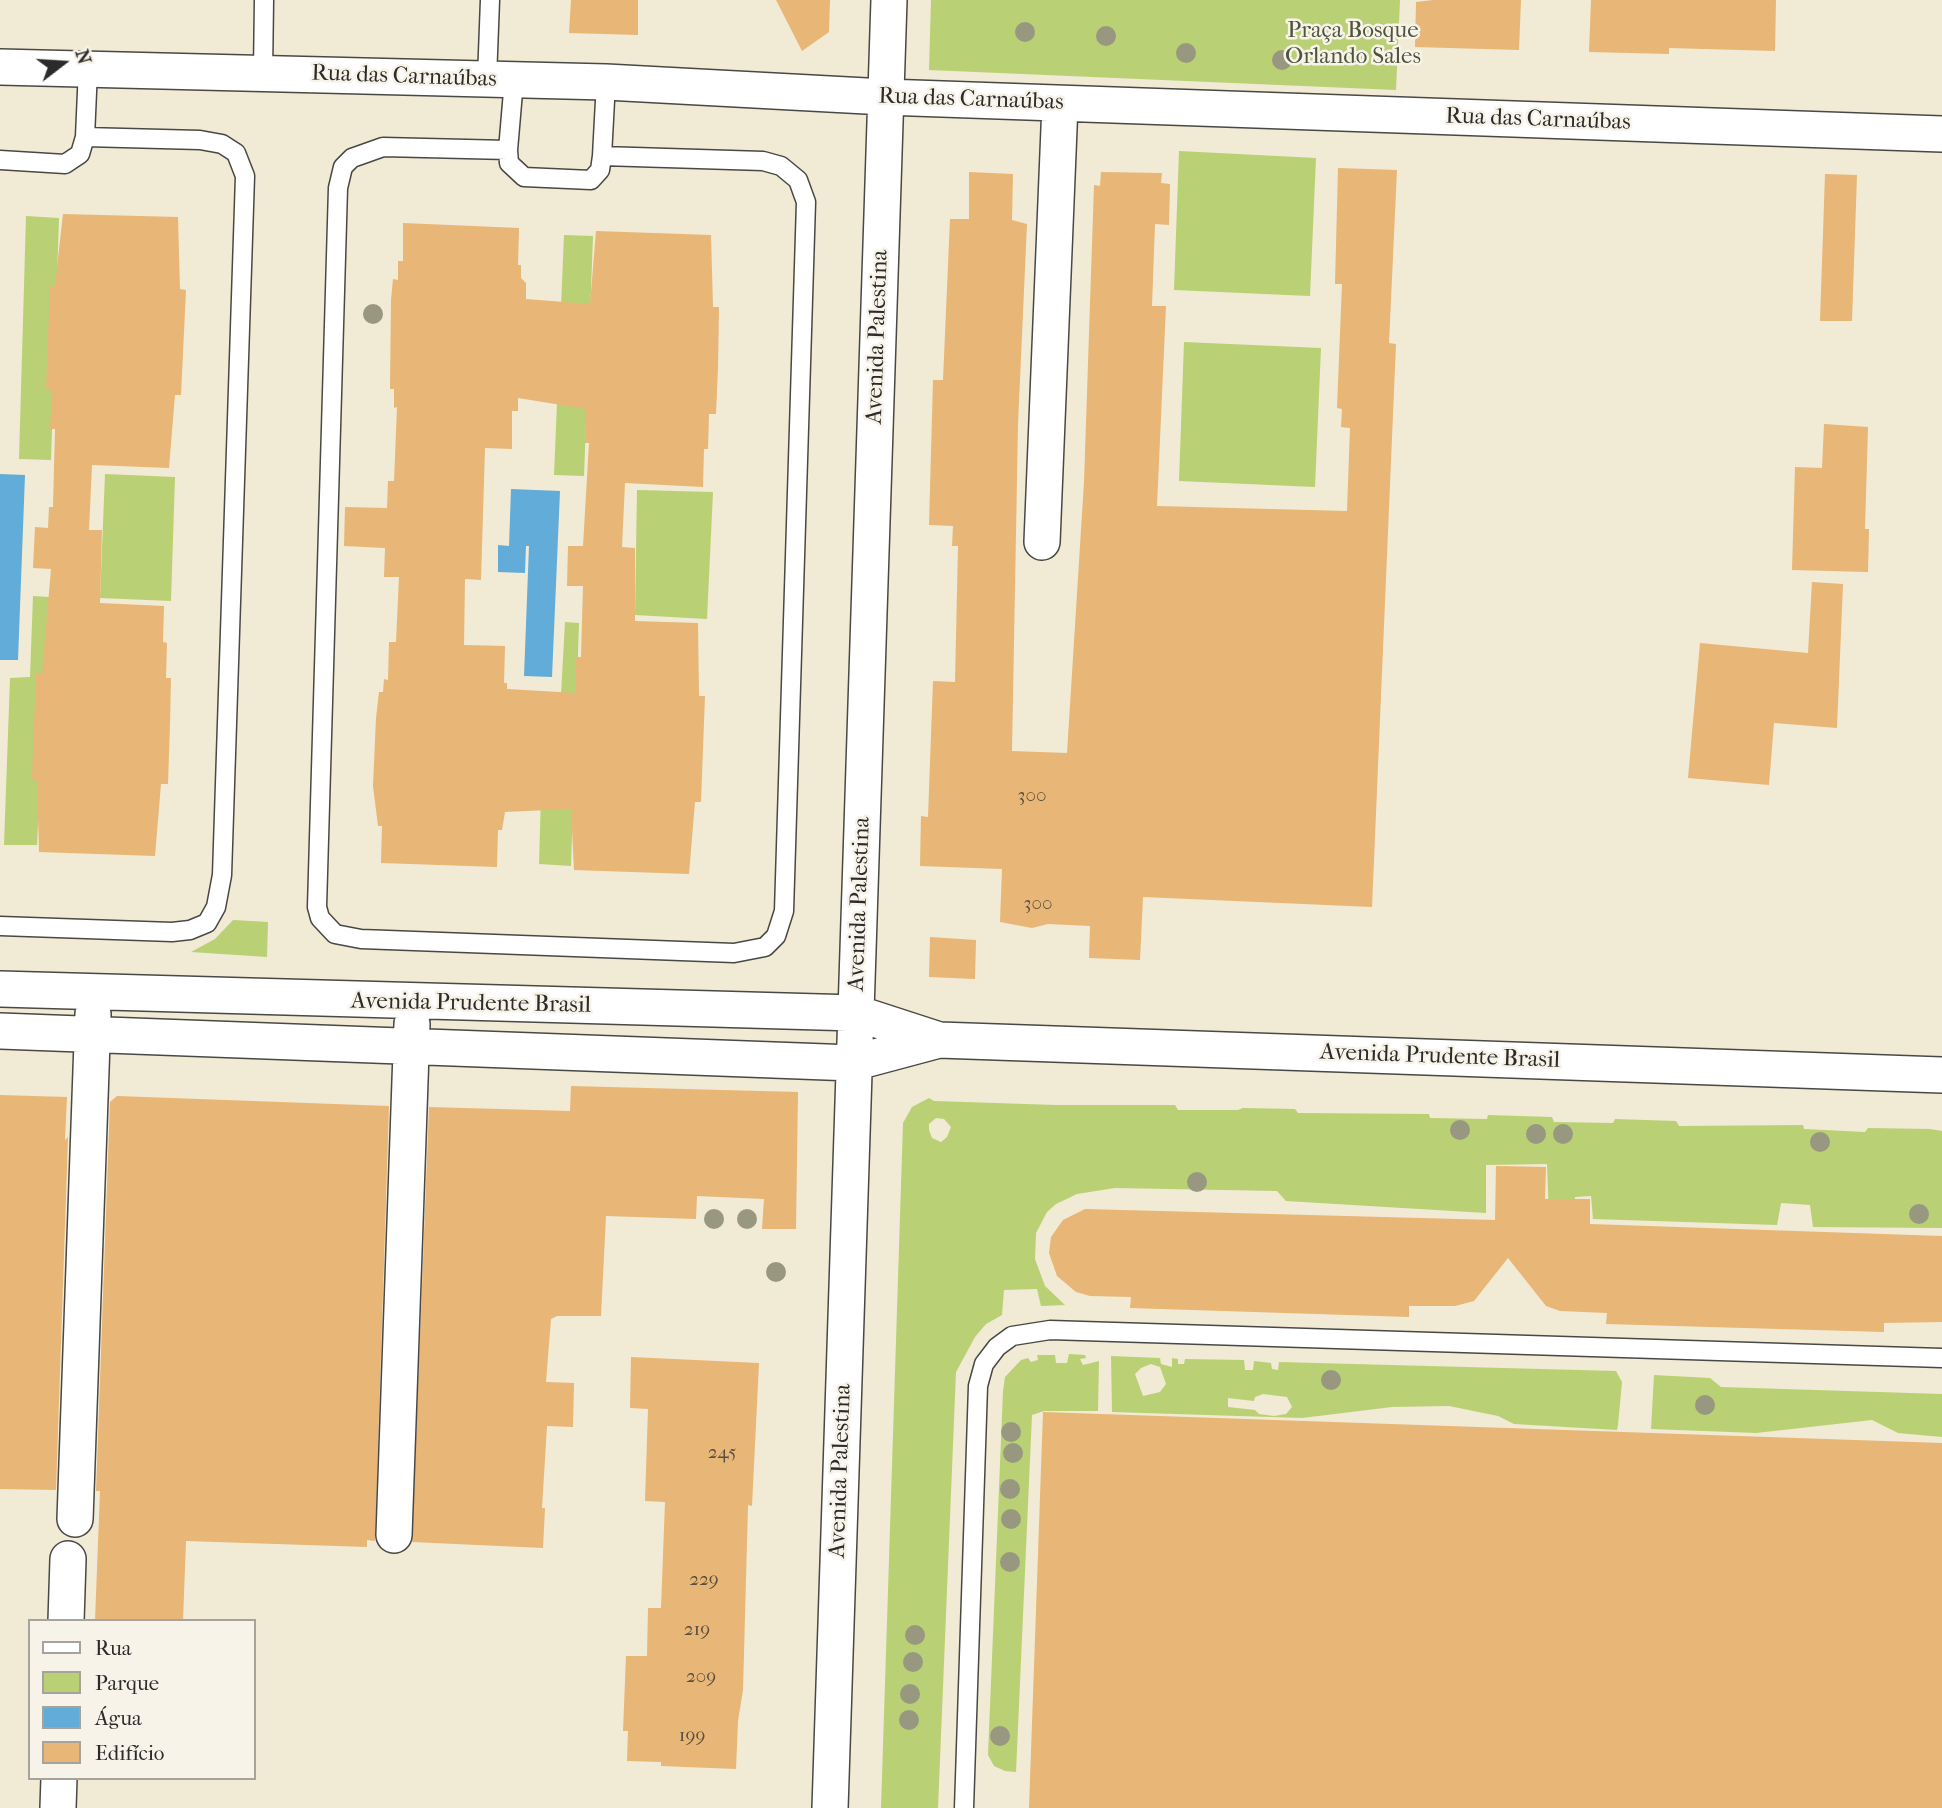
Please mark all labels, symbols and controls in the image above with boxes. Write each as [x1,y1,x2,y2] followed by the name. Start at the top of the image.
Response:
[1285,17,1421,71] park label: Praça Bosque Orlando Sales
[28,28,98,98] north arrow
[70,47,96,67] text: N
[311,60,497,94] street label: Rua das Carnaúbas
[878,83,1064,117] street label: Rua das Carnaúbas
[1445,103,1631,137] street label: Rua das Carnaúbas
[861,249,895,425] street label: Avenida Palestina
[1018,785,1046,807] house number: 300
[843,816,877,992] street label: Avenida Palestina
[1024,893,1052,915] house number: 300
[351,988,591,1020] street label: Avenida Prudente Brasil
[1319,1039,1561,1075] street label: Avenida Prudente Brasil
[824,1383,858,1559] street label: Avenida Palestina
[708,1442,736,1464] house number: 245
[689,1569,719,1591] house number: 229
[28,1619,256,1780] legend
[684,1619,710,1641] house number: 219
[95,1636,132,1660] text: Rua
[686,1666,716,1688] house number: 209
[95,1671,159,1695] text: Parque
[95,1706,142,1730] text: Água
[679,1725,705,1747] house number: 199
[95,1741,164,1765] text: Edifício

